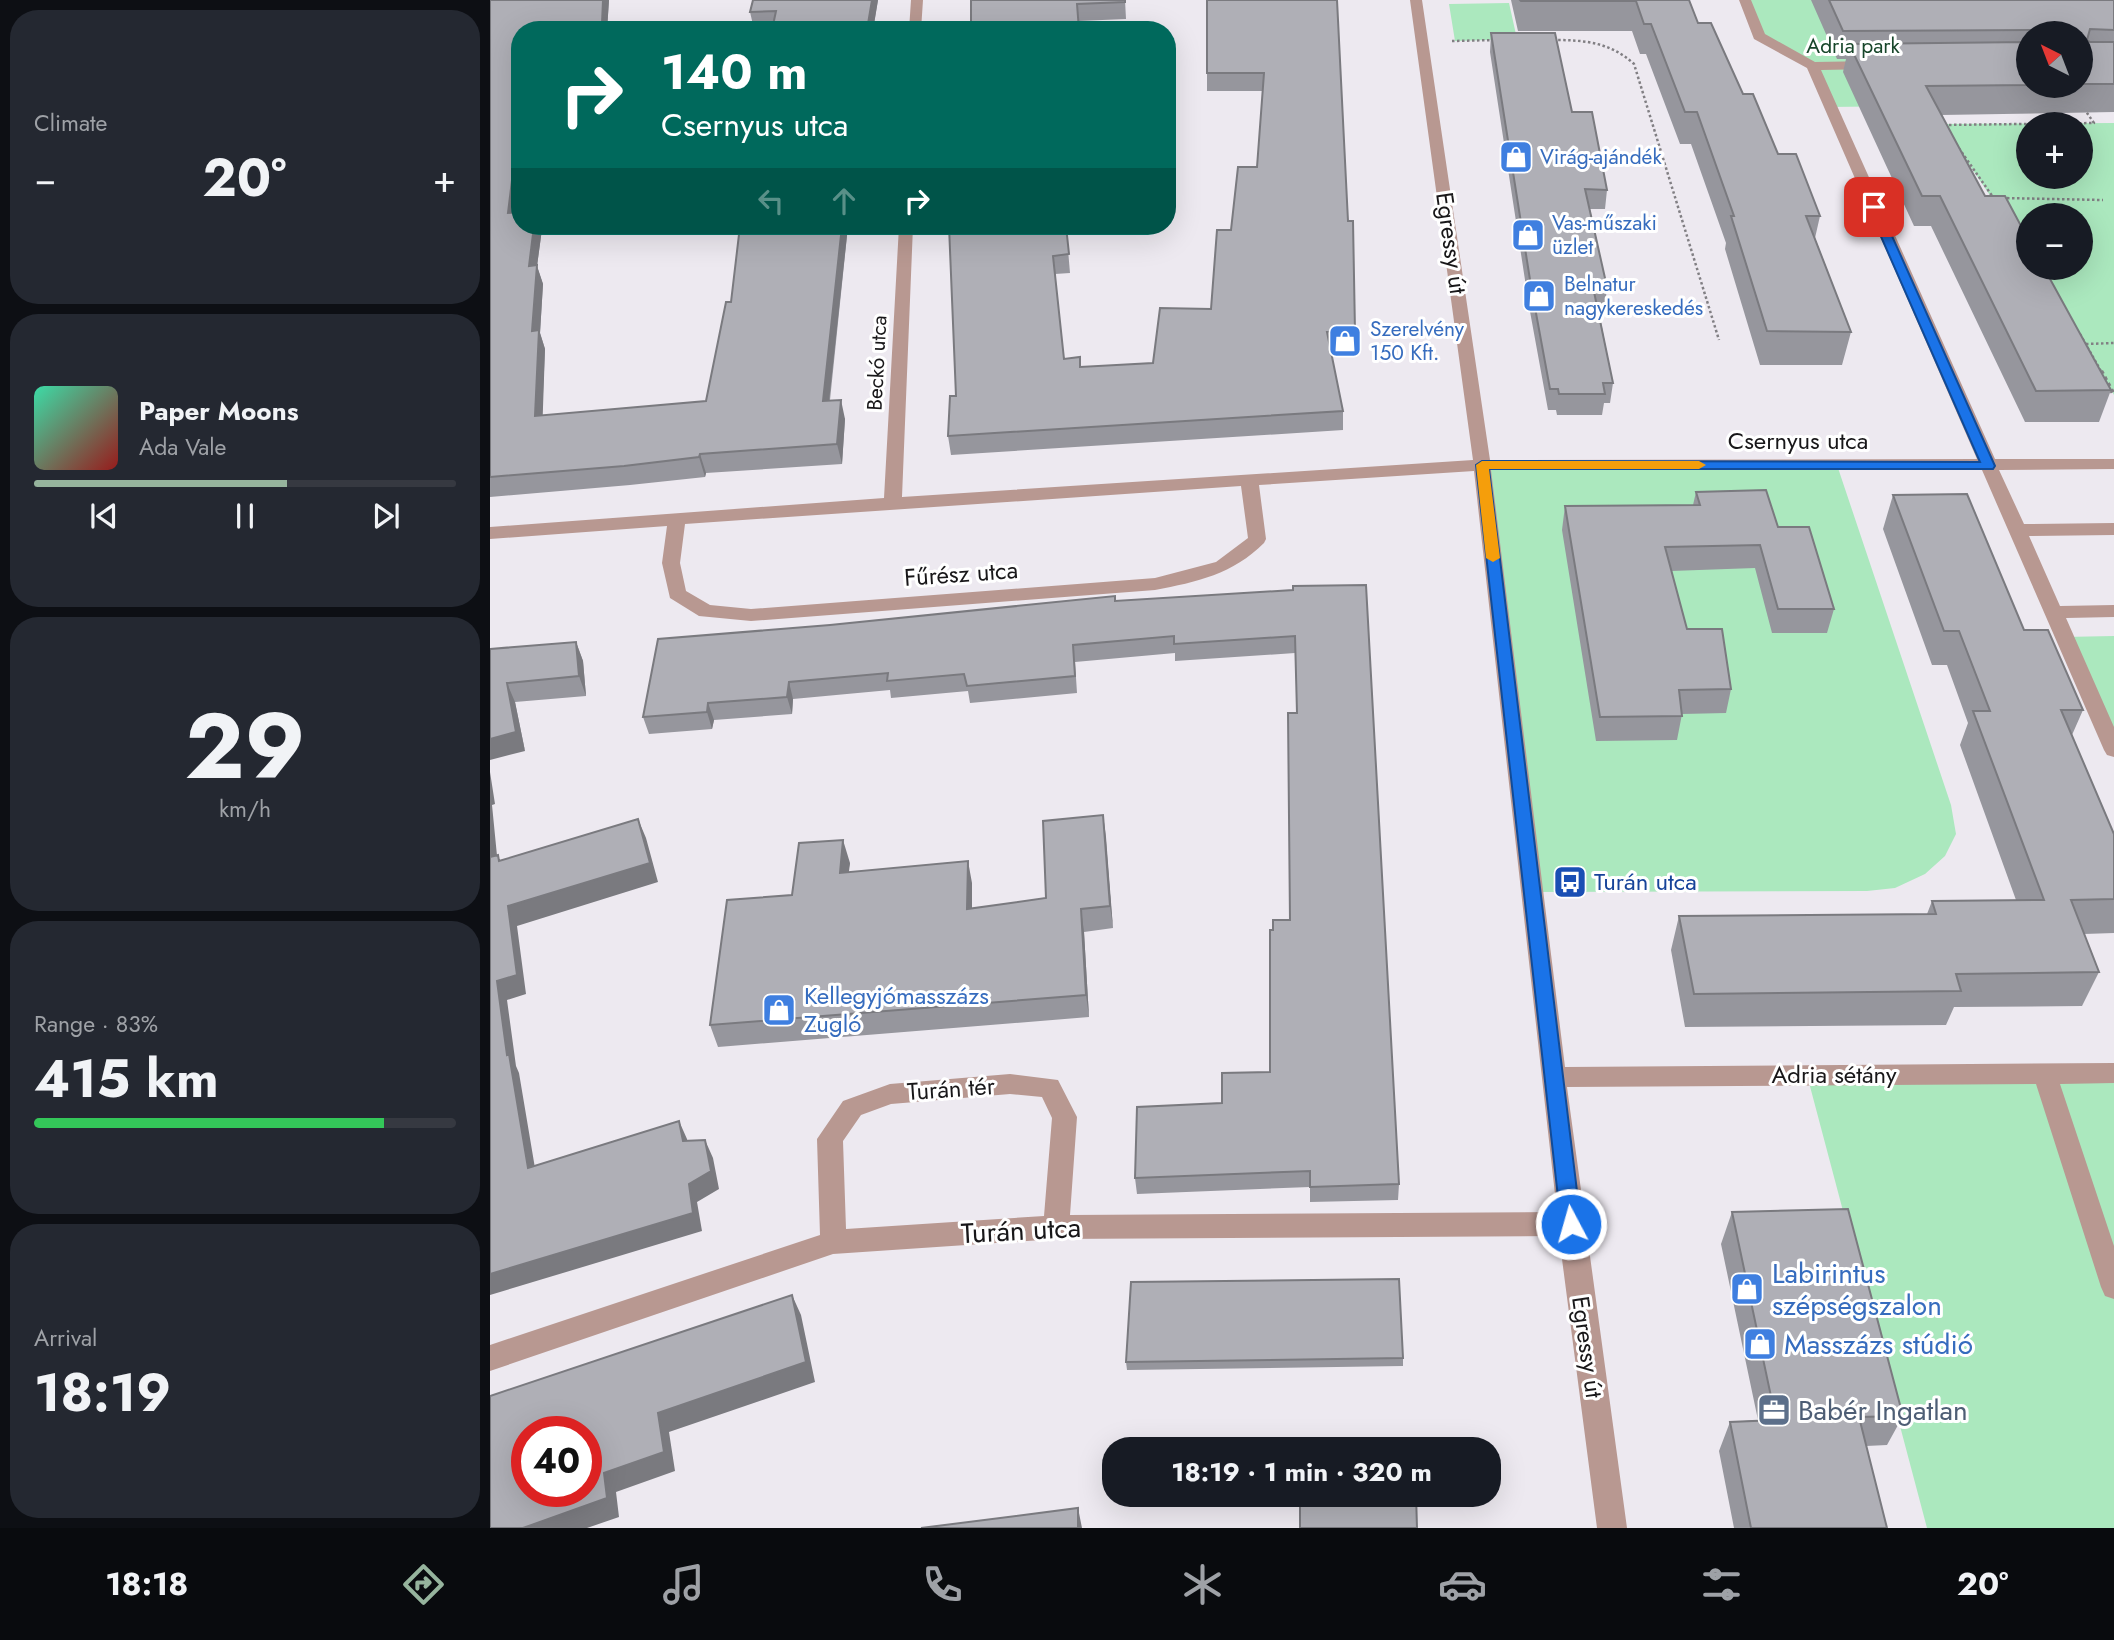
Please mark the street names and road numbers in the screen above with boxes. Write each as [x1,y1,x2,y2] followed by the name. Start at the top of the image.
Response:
[1427,190,1476,296] street label: Egressy út
[860,315,894,411] street label: Beckó utca
[1728,423,1868,458] street label: Csernyus utca
[903,552,1019,595] street label: Fűrész utca
[1771,1057,1897,1092] street label: Adria sétány
[906,1068,997,1109] street label: Turán tér
[960,1207,1082,1254] street label: Turán utca
[1563,1294,1612,1400] street label: Egressy út

